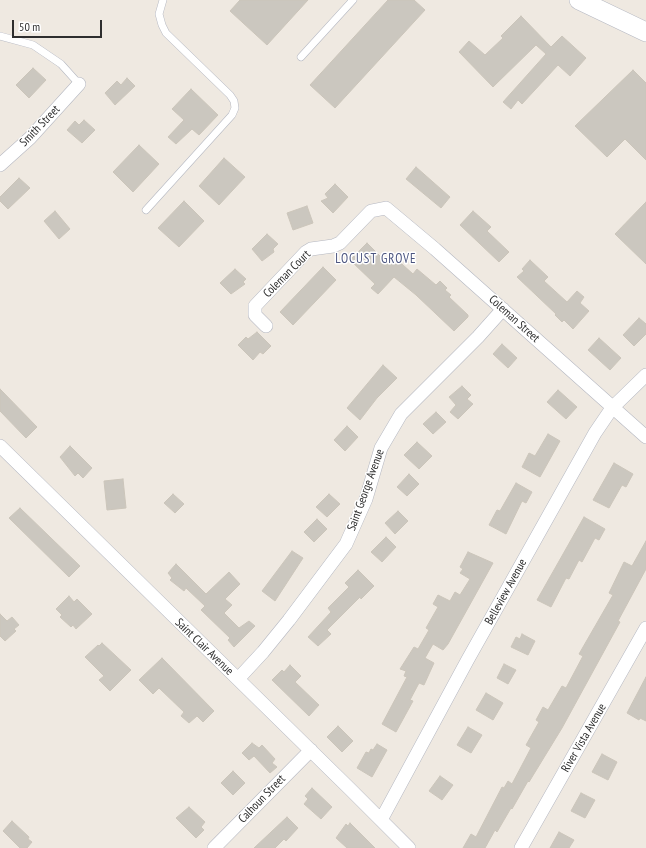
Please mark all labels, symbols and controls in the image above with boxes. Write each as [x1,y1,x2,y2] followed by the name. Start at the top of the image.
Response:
[14,12,104,38] scale bar
[19,19,40,34] text: 50 m
[17,102,63,150] street label: Smith Street
[260,247,314,301] street label: Coleman Court
[335,251,417,267] district label: LOCUST GROVE
[486,292,542,346] street label: Coleman Street
[345,447,387,533] street label: Saint George Avenue
[482,557,530,627] street label: Belleview Avenue
[172,616,236,678] street label: Saint Clair Avenue
[559,701,609,775] street label: River Vista Avenue
[236,772,288,826] street label: Calhoun Street

